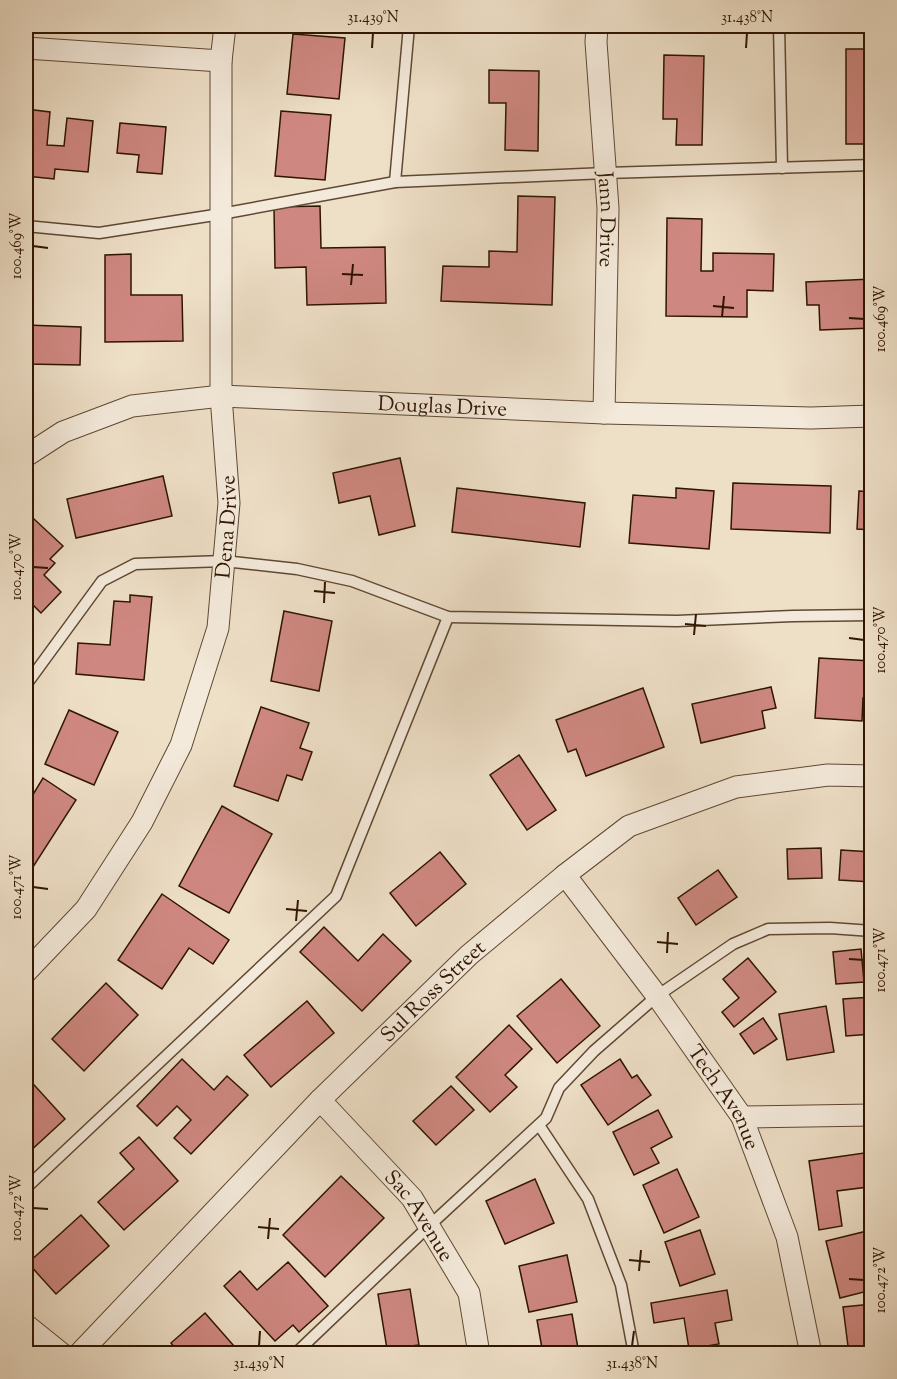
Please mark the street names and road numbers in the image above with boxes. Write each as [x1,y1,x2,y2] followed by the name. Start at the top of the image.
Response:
[588,170,621,268] street label: Jann Drive
[377,390,508,426] street label: Douglas Drive
[209,474,246,580] street label: Dena Drive
[375,934,493,1050] street label: Sul Ross Street
[679,1040,766,1155] street label: Tech Avenue
[376,1164,460,1268] street label: Sac Avenue

